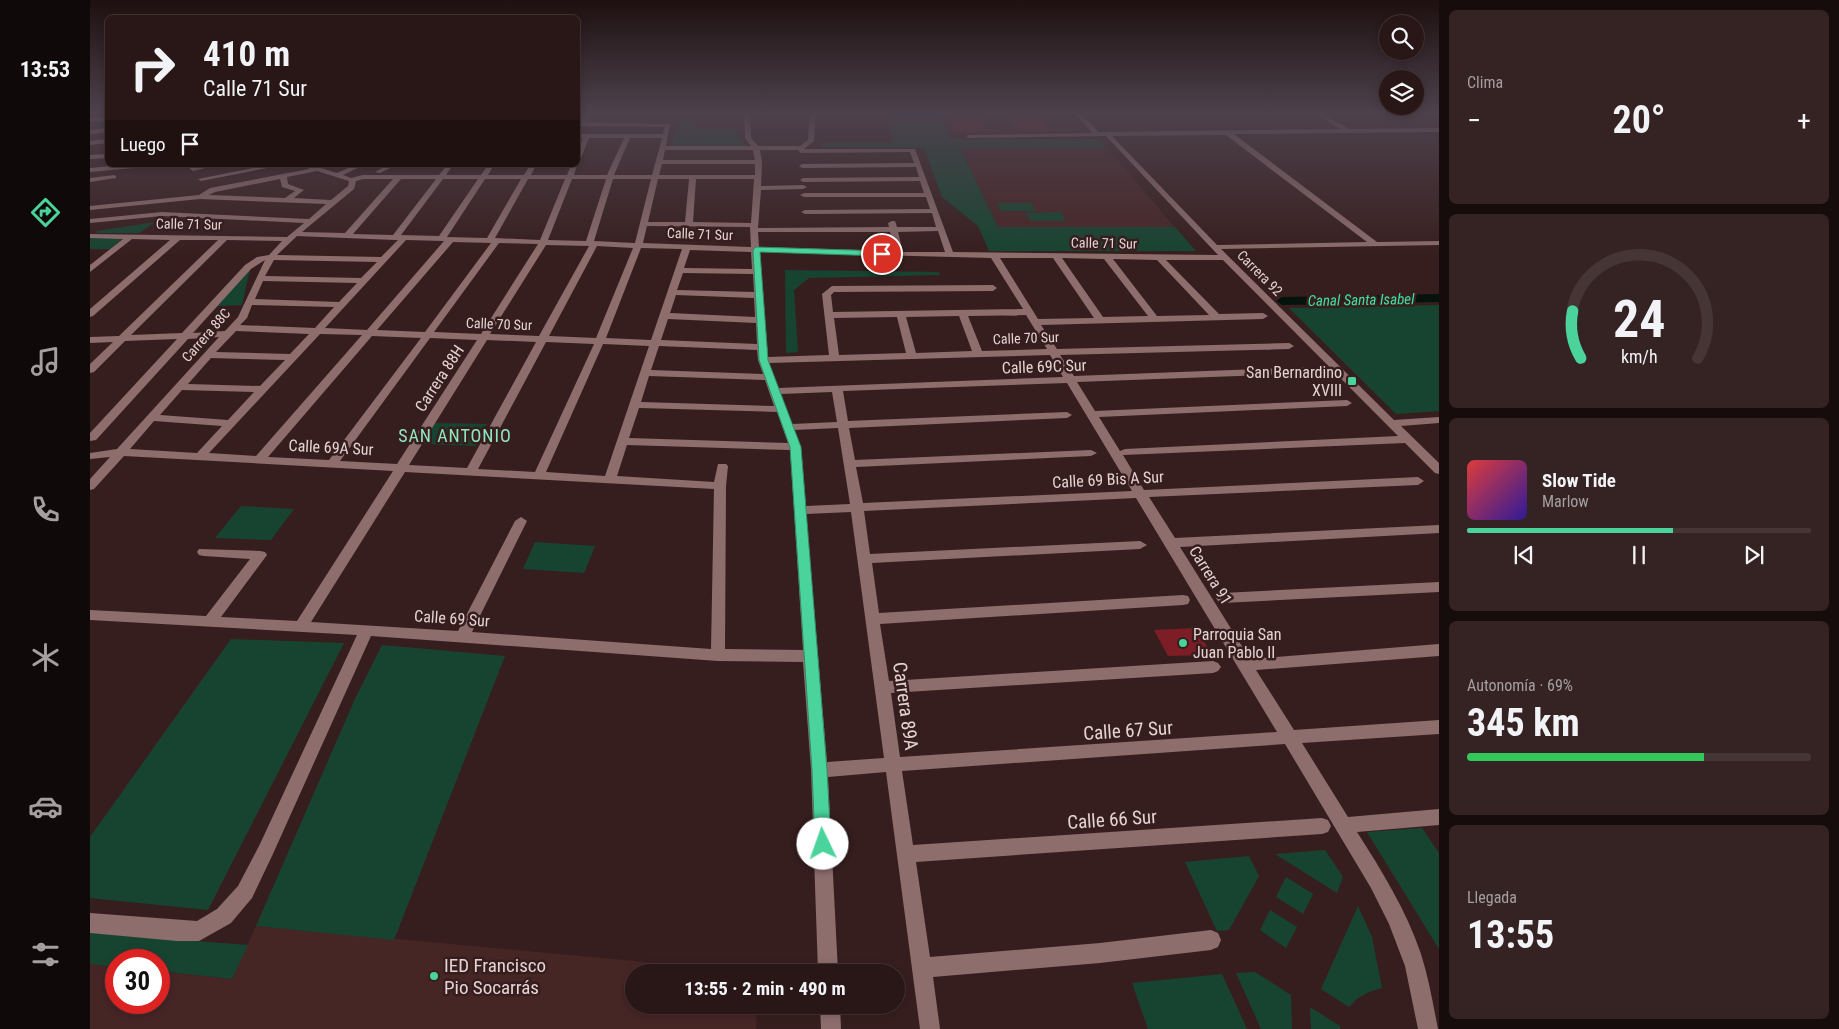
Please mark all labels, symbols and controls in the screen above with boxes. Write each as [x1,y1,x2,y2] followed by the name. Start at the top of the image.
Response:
[1379,15,1424,115] map controls
[1379,15,1424,60] button: search
[203,34,290,75] text: 410 m
[120,35,185,100] icon: right
[20,57,70,82] text: 13:53
[1379,70,1424,115] button: layers
[1467,73,1503,92] text: Clima
[203,76,307,101] text: Calle 71 Sur
[1612,98,1666,142] text: 20°
[1467,104,1481,137] text: −
[1797,104,1811,137] text: +
[176,130,204,158] icon: arrive
[120,133,166,156] text: Luego
[28,195,63,230] icon: directions
[156,215,222,233] street label: Calle 71 Sur
[667,225,733,243] street label: Calle 71 Sur
[861,233,903,275] pin
[1071,234,1137,252] street label: Calle 71 Sur
[868,240,896,268] icon: arrive
[1234,247,1286,299] street label: Carrera 92
[1613,289,1665,350] text: 24
[1307,290,1415,310] water label: Canal Santa Isabel
[179,305,233,365] street label: Carrera 88C
[466,315,532,333] street label: Calle 70 Sur
[993,329,1059,347] street label: Calle 70 Sur
[411,341,468,415] street label: Carrera 88H
[28,344,63,379] icon: music
[1621,346,1657,367] text: km/h
[1001,356,1087,377] street label: Calle 69C Sur
[1246,363,1342,400] place label: San Bernardino XVIII
[1346,375,1358,387] marker: San Bernardino XVIII
[398,425,512,446] district label: SAN ANTONIO
[288,436,374,459] street label: Calle 69A Sur
[1052,467,1165,492] street label: Calle 69 Bis A Sur
[1542,469,1616,492] text: Slow Tide
[28,492,63,527] icon: phone
[1542,492,1589,511] text: Marlow
[1510,541,1538,569] icon: previous
[1625,541,1653,569] icon: pause
[1740,541,1768,569] icon: next
[1185,542,1236,608] street label: Carrera 91
[414,606,490,631] street label: Calle 69 Sur
[1193,625,1282,662] place label: Parroquia San Juan Pablo II
[1177,637,1189,649] marker: Parroquia San Juan Pablo II
[28,640,63,675] icon: climate
[888,661,923,752] street label: Carrera 89A
[1467,676,1573,695] text: Autonomía · 69%
[1467,701,1580,745] text: 345 km
[1082,716,1174,745] street label: Calle 67 Sur
[28,789,63,824] icon: car
[1066,805,1158,834] street label: Calle 66 Sur
[796,817,848,869] position arrow
[1467,888,1517,907] text: Llegada
[1467,913,1554,957] text: 13:55
[28,937,63,972] icon: filters
[105,949,170,1014] speed limit sign: 30
[444,954,546,999] place label: IED Francisco Pio Socarrás
[428,970,440,982] marker: IED Francisco Pio Socarrás
[684,977,846,1000] text: 13:55 · 2 min · 490 m

